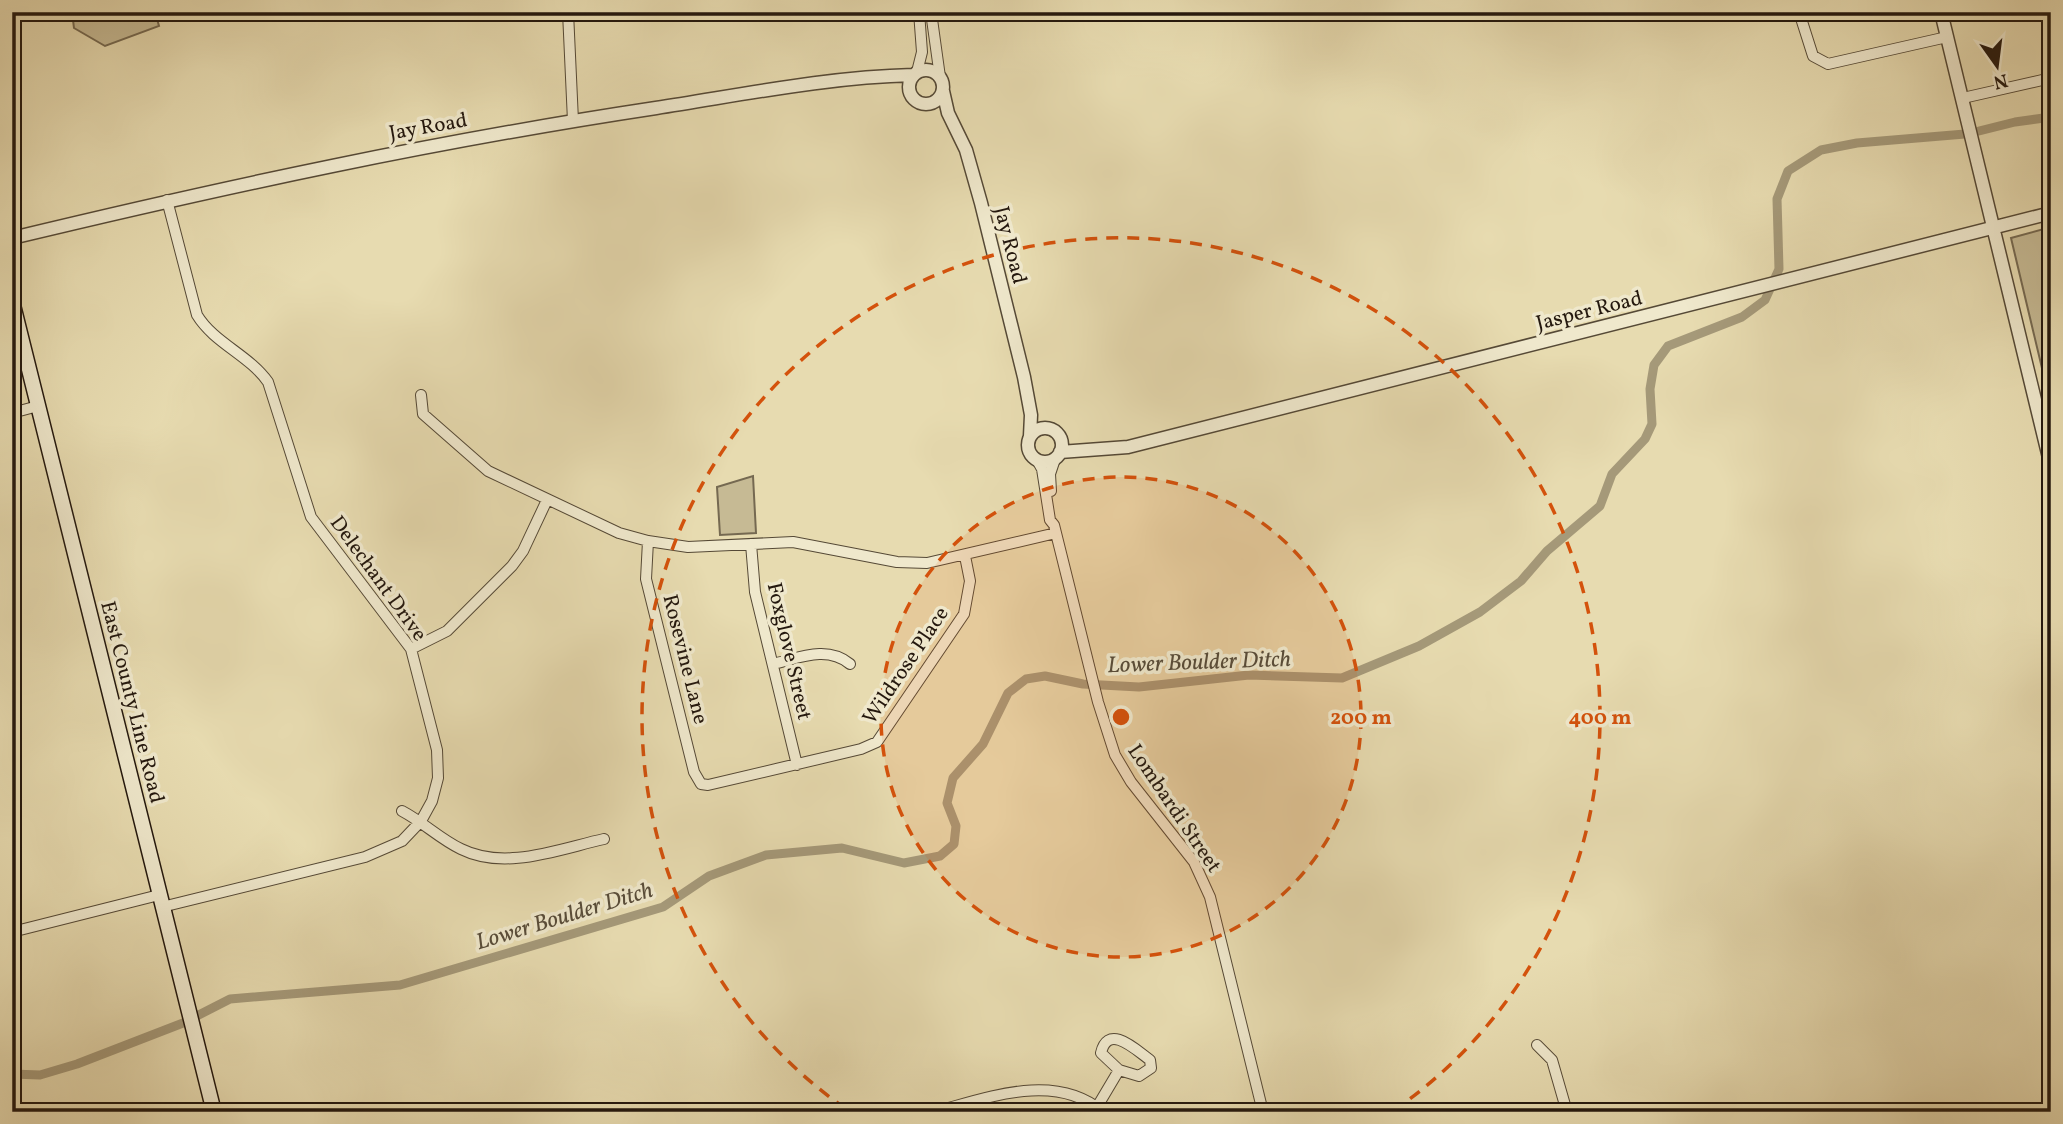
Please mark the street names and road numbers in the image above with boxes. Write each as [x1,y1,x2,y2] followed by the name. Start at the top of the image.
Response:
[387,106,470,149] street label: Jay Road
[986,203,1033,287] street label: Jay Road
[1533,284,1646,339] street label: Jasper Road
[322,510,433,648] street label: Delechant Drive
[759,580,818,723] street label: Foxglove Street
[654,591,715,727] street label: Rosevine Lane
[92,598,171,806] street label: East County Line Road
[856,601,956,730] street label: Wildrose Place
[1120,739,1228,879] street label: Lombardi Street

